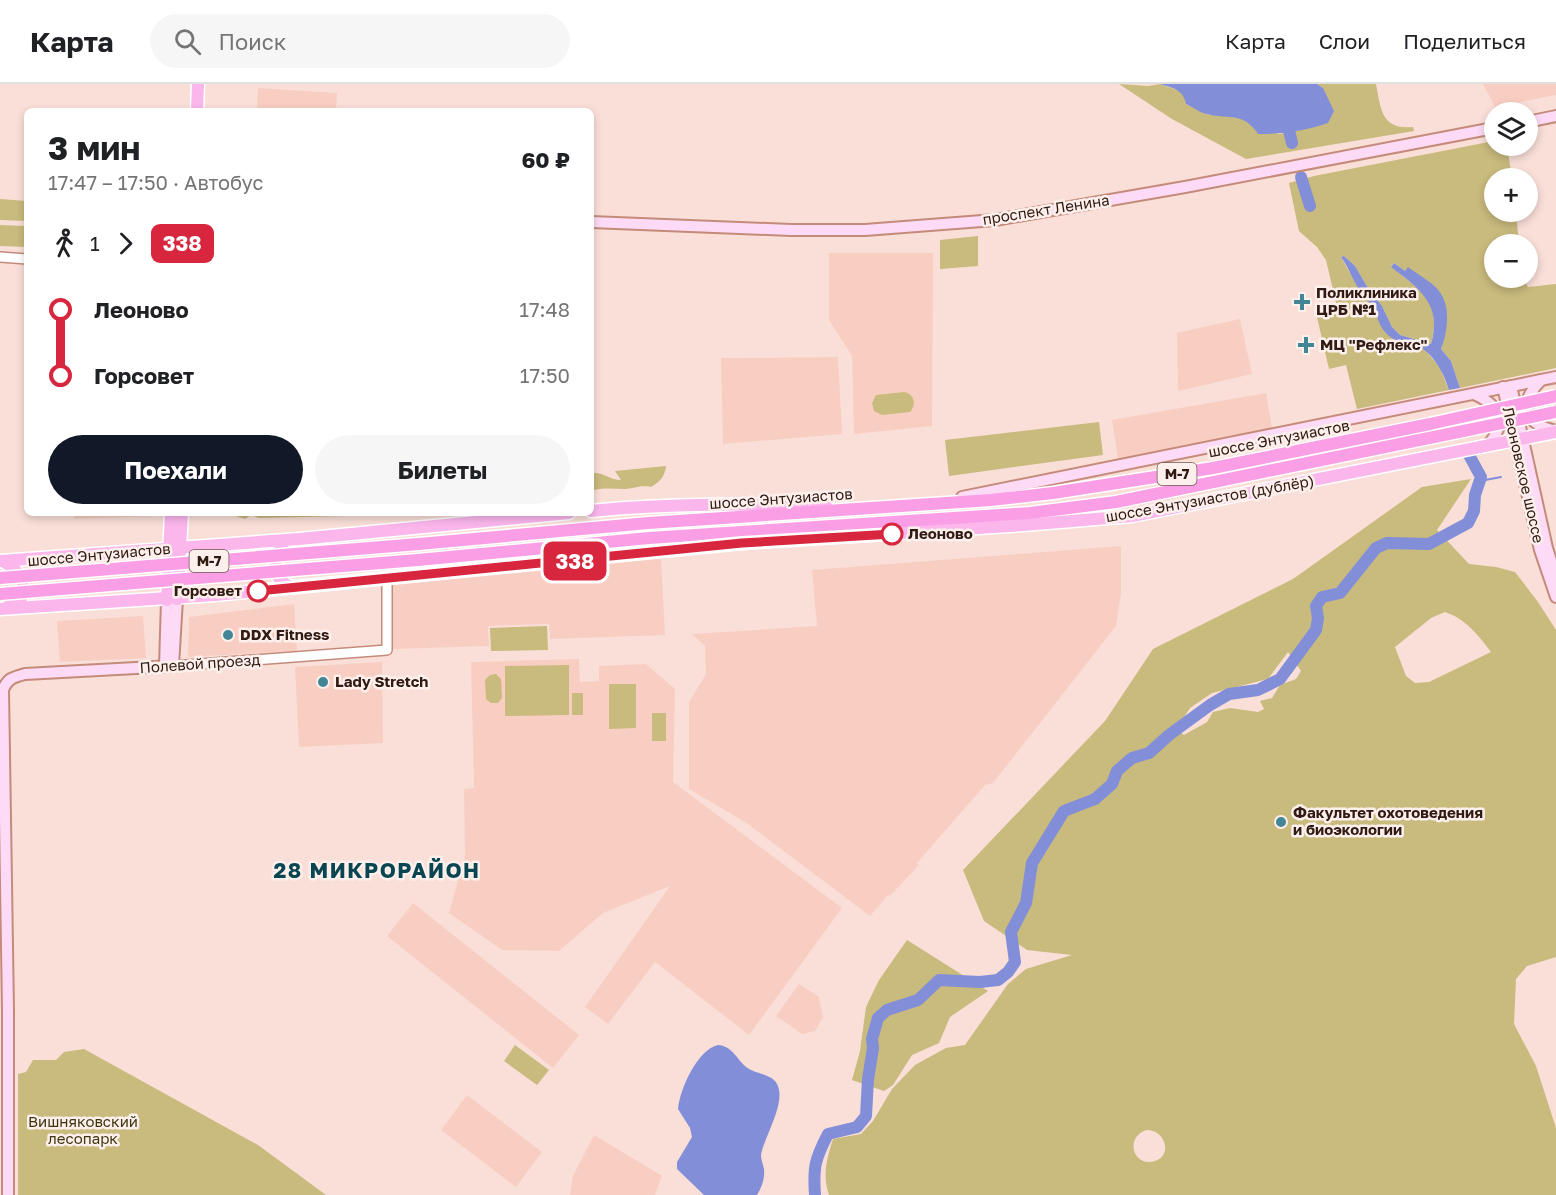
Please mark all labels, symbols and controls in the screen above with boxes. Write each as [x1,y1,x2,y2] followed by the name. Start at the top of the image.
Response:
[150,14,570,68] search box
[30,25,114,58] text: Карта
[171,25,204,58] icon: search
[219,28,286,55] text: Поиск
[1225,28,1286,54] text: Карта
[1319,28,1370,54] text: Слои
[1403,28,1526,54] text: Поделиться
[1484,102,1538,288] map controls
[1484,102,1538,156] button: layers
[48,128,140,167] text: 3 мин
[521,146,570,173] text: 60 ₽
[1484,168,1538,222] button: +
[48,170,263,194] text: 17:47 – 17:50 · Автобус
[981,190,1111,228] street label: проспект Ленина
[48,227,81,260] icon: walk
[109,227,142,260] icon: forward
[163,230,202,256] text: 338
[90,231,100,255] text: 1
[1484,234,1538,288] button: −
[1316,283,1417,318] place label: Поликлиника ЦРБ №1
[1293,293,1311,311] marker: Поликлиника ЦРБ №1
[94,296,189,323] text: Леоново
[519,297,570,321] text: 17:48
[1320,335,1427,353] place label: МЦ "Рефлекс"
[1297,336,1315,354] marker: МЦ "Рефлекс"
[94,362,194,389] text: Горсовет
[520,363,570,387] text: 17:50
[1500,405,1548,545] street label: Леоновское шоссе
[1207,416,1351,461] street label: шоссе Энтузиастов
[48,435,303,504] button: Поехали
[315,435,570,504] button: Билеты
[1158,463,1196,485] road number: М-7
[1104,471,1315,525] street label: шоссе Энтузиастов (дублёр)
[709,484,853,512] street label: шоссе Энтузиастов
[881,523,903,545] marker: Леоново
[908,524,973,542] place label: Леоново
[27,539,171,569] street label: шоссе Энтузиастов
[540,542,610,580] line badge: 338
[555,548,595,574] text: 338
[190,550,228,572] road number: М-7
[247,580,269,602] marker: Горсовет
[174,581,242,599] place label: Горсовет
[240,625,329,643] place label: DDX Fitness
[221,628,235,642] marker: DDX Fitness
[139,650,261,676] street label: Полевой проезд
[335,672,428,690] place label: Lady Stretch
[316,675,330,689] marker: Lady Stretch
[1293,803,1483,838] place label: Факультет охотоведения и биоэкологии
[1274,815,1288,829] marker: Факультет охотоведения и биоэкологии
[273,857,481,883] district label: 28 МИКРОРАЙОН
[28,1112,138,1147] park label: Вишняковский лесопарк

